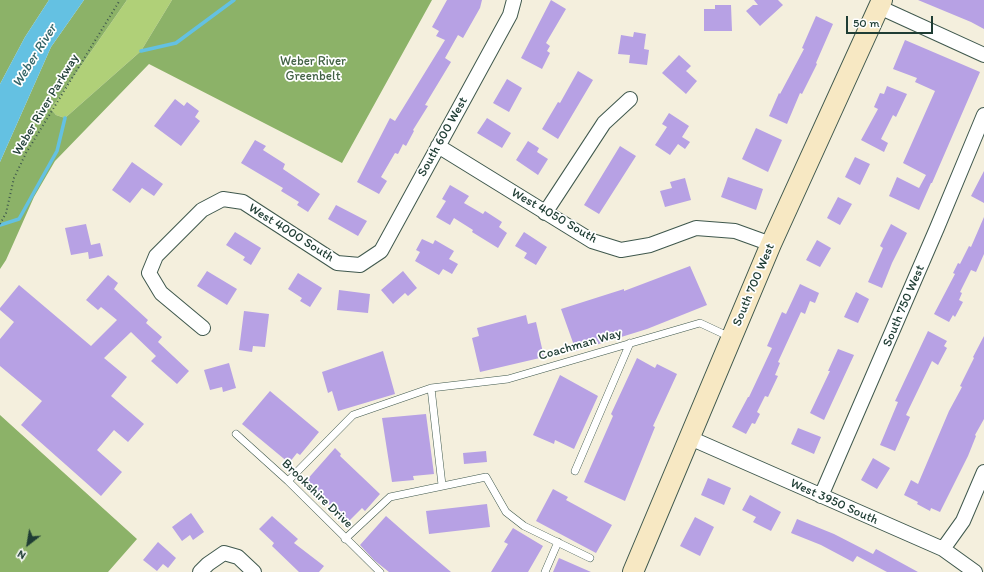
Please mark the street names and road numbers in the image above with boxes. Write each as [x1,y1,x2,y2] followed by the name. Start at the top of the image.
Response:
[10,51,82,159] street label: Weber River Parkway
[415,94,471,180] street label: South 600 West
[508,185,600,247] street label: West 4050 South
[245,200,337,266] street label: West 4000 South
[730,241,778,329] street label: South 700 West
[880,263,928,349] street label: South 750 West
[537,326,623,364] street label: Coachman Way
[278,456,356,532] street label: Brookshire Drive
[788,476,880,528] street label: West 3950 South

